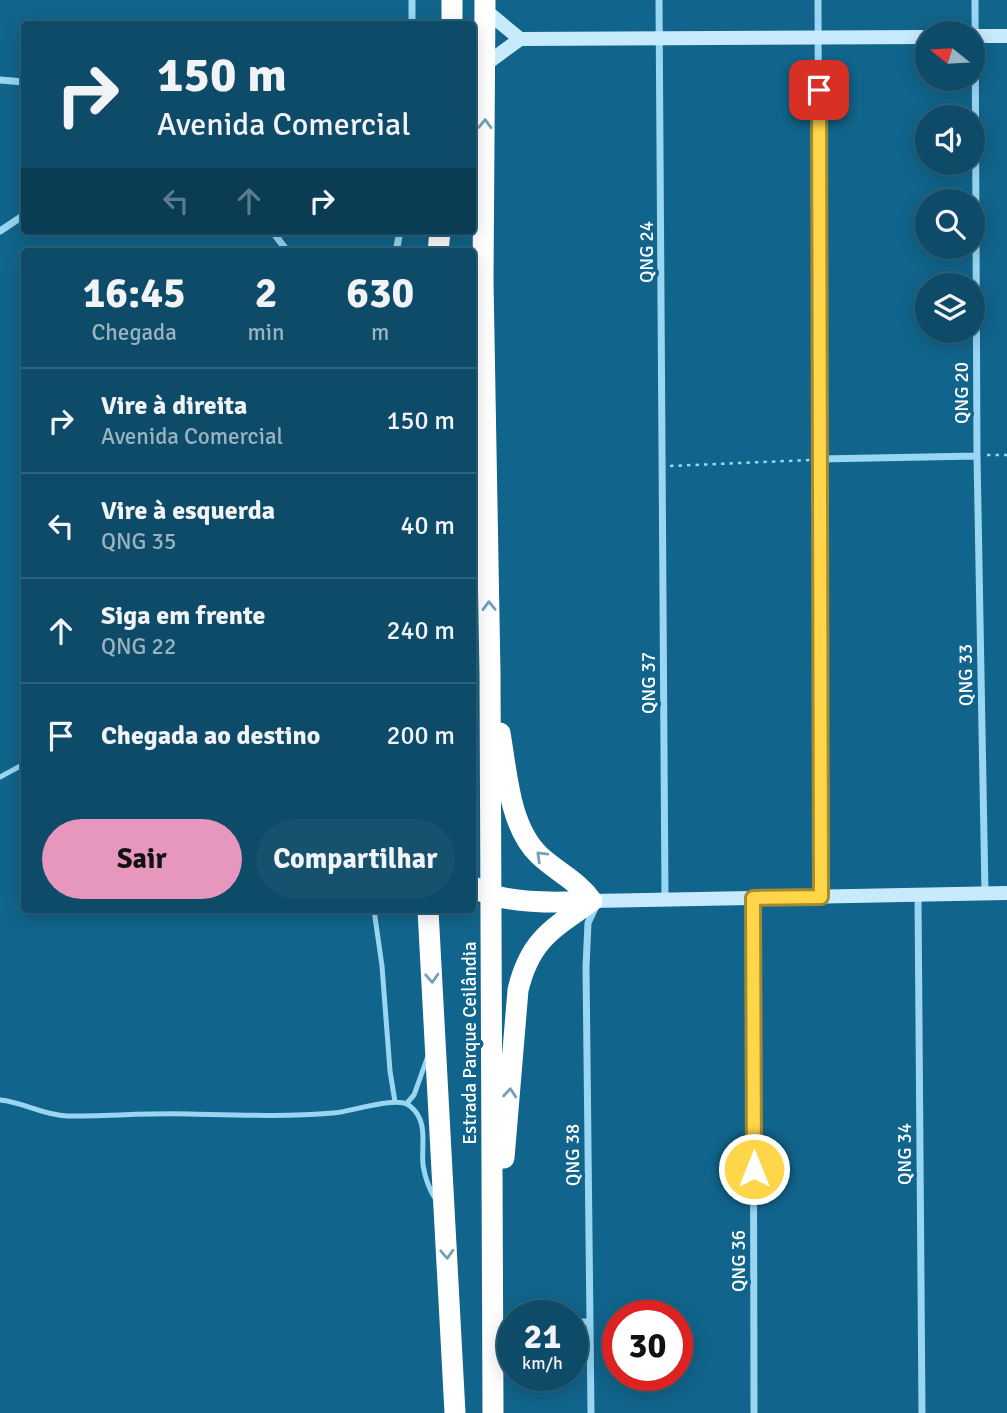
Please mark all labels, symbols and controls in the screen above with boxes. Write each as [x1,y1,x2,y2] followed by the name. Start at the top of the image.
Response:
[915,21,985,91] north arrow
[915,21,985,343] map controls
[157,45,287,105] text: 150 m
[42,49,133,140] icon: right
[789,60,849,120] pin
[800,71,838,109] icon: arrive
[157,105,411,144] text: Avenida Comercial
[915,105,985,175] button: sound
[477,118,493,129] one-way arrow
[157,182,195,220] icon: left
[230,182,268,220] icon: ahead
[303,182,341,220] icon: right
[915,189,985,259] button: search
[635,221,659,283] street label: QNG 24
[83,268,186,319] text: 16:45
[255,268,277,319] text: 2
[346,268,414,319] text: 630
[915,273,985,343] button: layers
[91,318,177,347] text: Chegada
[247,318,285,347] text: min
[371,318,389,347] text: m
[950,362,974,424] street label: QNG 20
[101,390,247,422] text: Vire à direita
[42,402,80,440] icon: right
[386,405,455,437] text: 150 m
[101,422,283,451] text: Avenida Comercial
[101,495,275,527] text: Vire à esquerda
[42,507,80,545] icon: left
[400,510,455,542] text: 40 m
[101,527,176,556] text: QNG 35
[101,600,265,632] text: Siga em frente
[481,600,496,611] one-way arrow
[42,612,80,650] icon: ahead
[386,615,455,647] text: 240 m
[101,632,176,661] text: QNG 22
[953,644,979,706] street label: QNG 33
[637,652,661,714] street label: QNG 37
[42,717,80,755] icon: arrive
[101,720,320,752] text: Chegada ao destino
[386,720,455,752] text: 200 m
[42,819,242,899] button: Sair
[256,819,455,899] button: Compartilhar
[537,852,550,864] one-way arrow
[458,941,482,1145] street label: Estrada Parque Ceilândia
[424,973,439,984] one-way arrow
[502,1087,517,1098] one-way arrow
[893,1123,917,1185] street label: QNG 34
[560,1124,586,1186] street label: QNG 38
[717,1132,791,1206] position arrow
[727,1230,751,1292] street label: QNG 36
[440,1249,455,1260] one-way arrow
[602,1300,693,1391] speed limit sign: 30
[524,1315,561,1358] text: 21
[522,1352,563,1374] text: km/h

